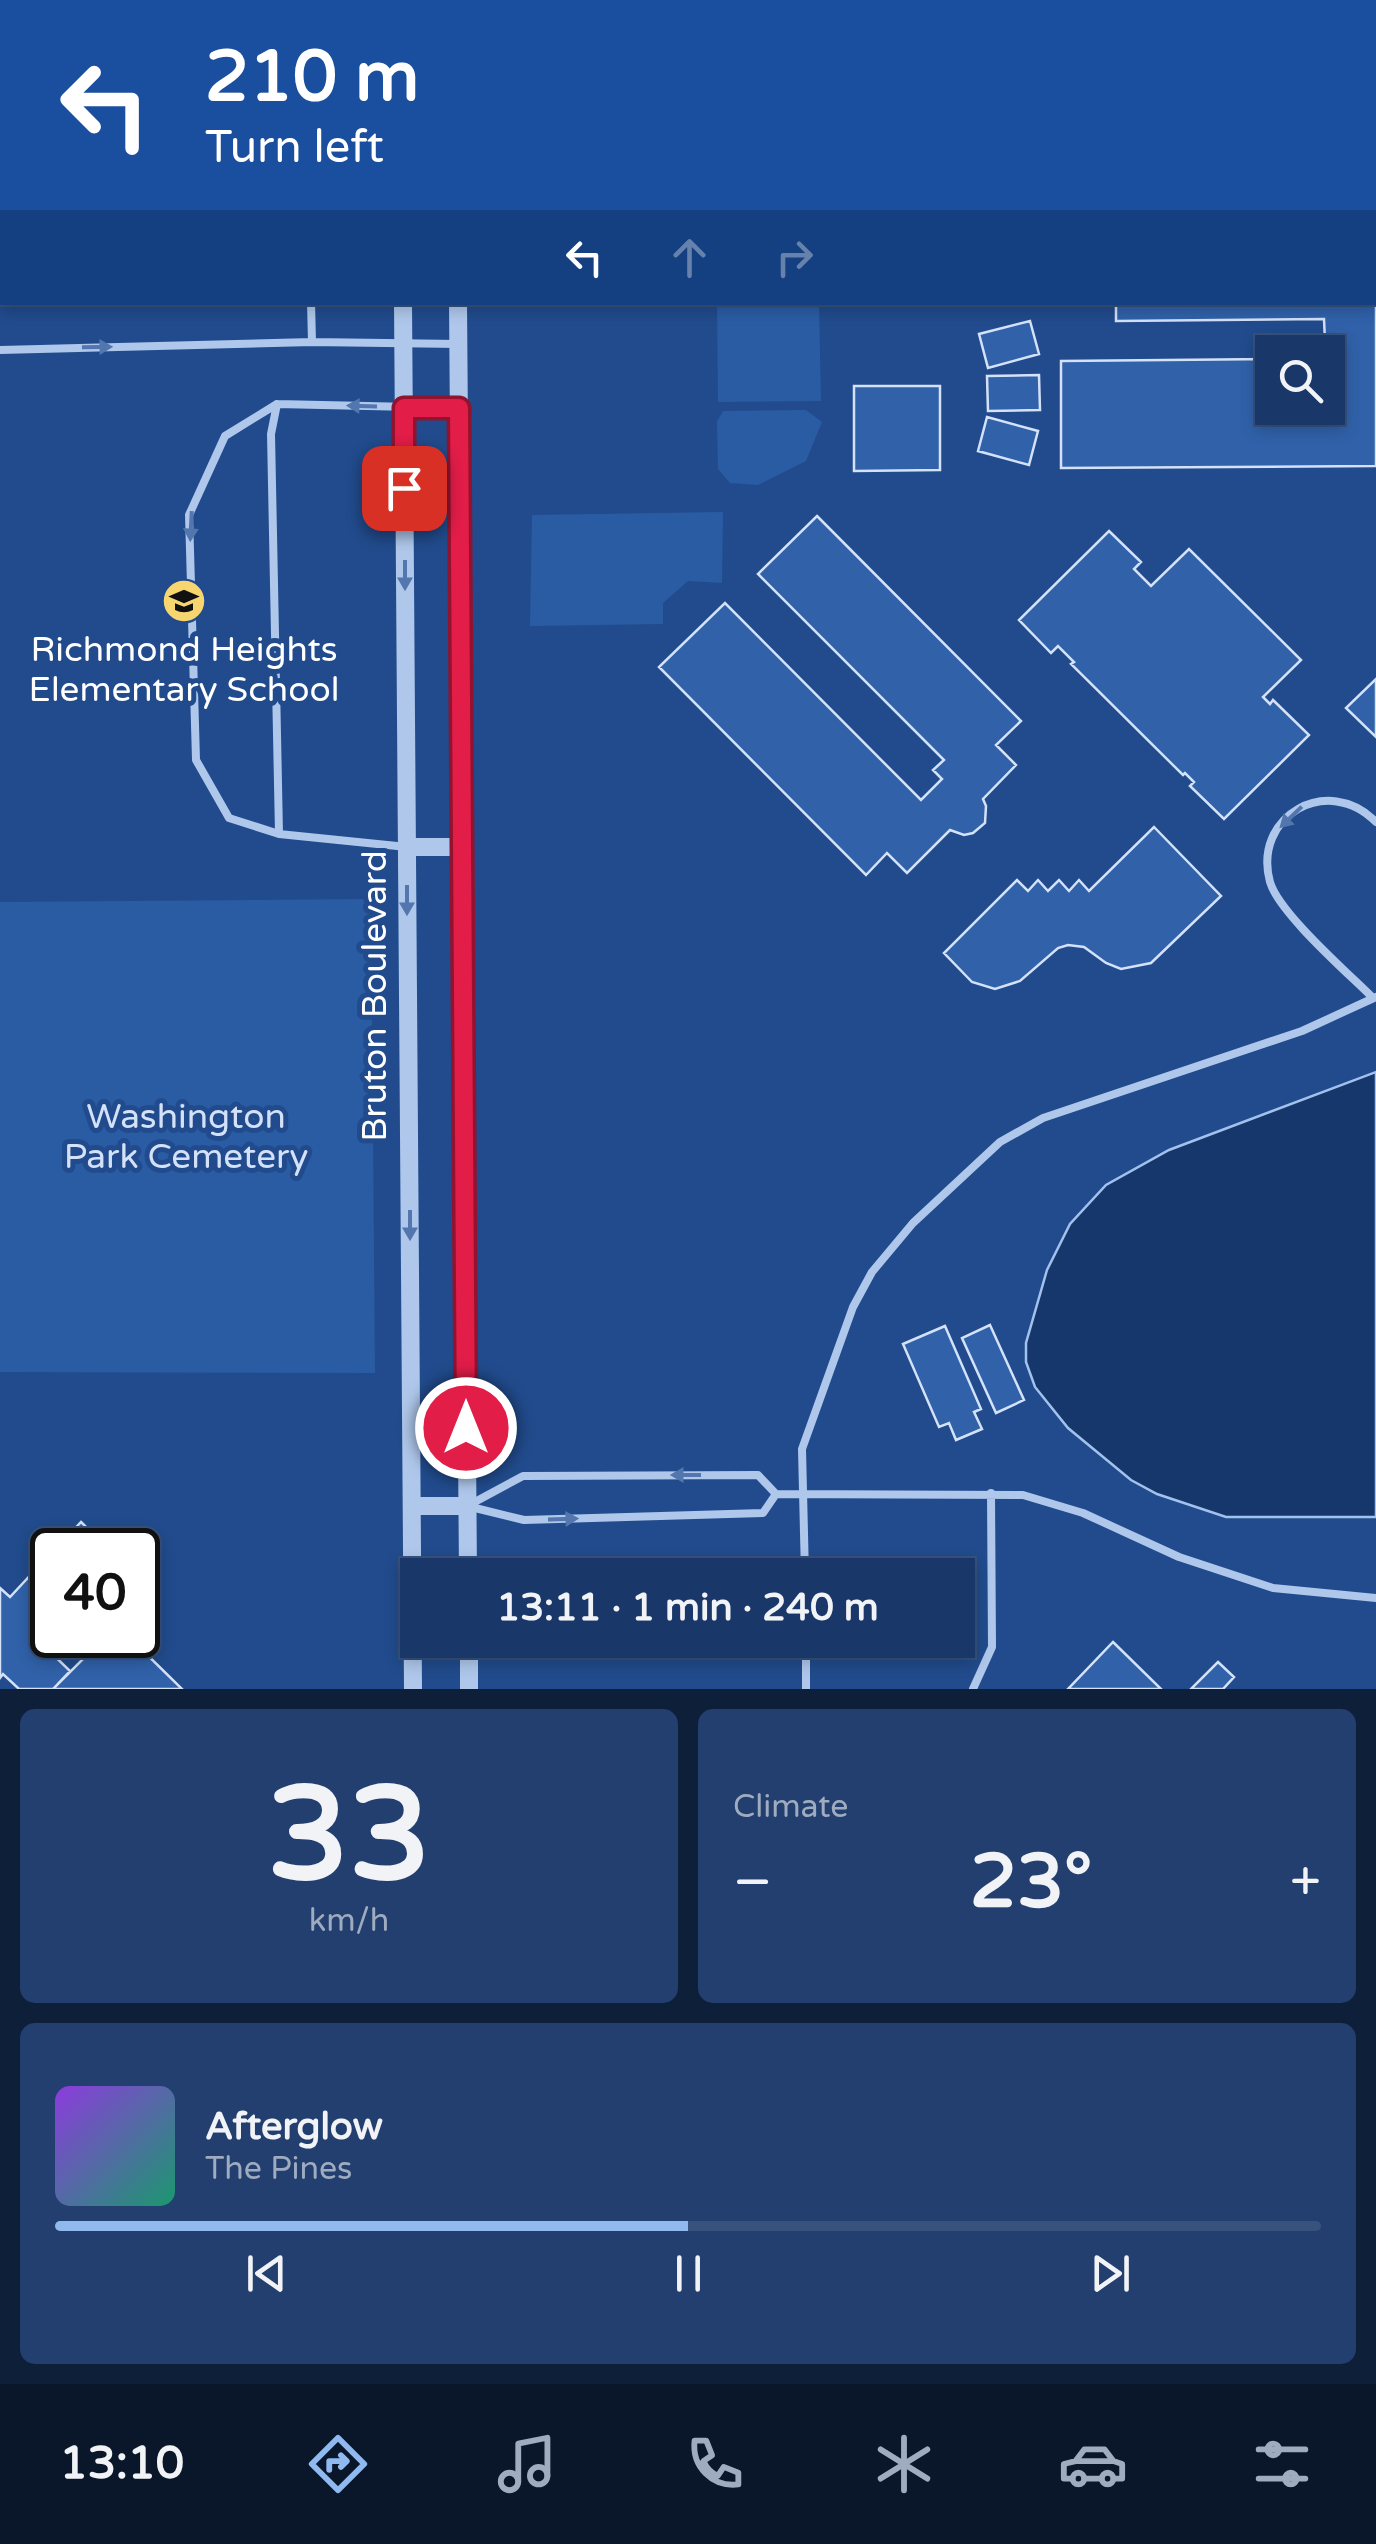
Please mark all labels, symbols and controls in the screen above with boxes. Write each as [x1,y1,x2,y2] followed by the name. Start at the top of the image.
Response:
[205,36,419,120] text: 210 m
[40,40,170,170] icon: left
[205,121,384,175] text: Turn left
[557,230,612,285] icon: left
[662,230,717,285] icon: ahead
[767,230,822,285] icon: right
[1255,335,1345,425] map controls
[1255,335,1345,425] button: search
[82,339,114,355] one-way arrow
[346,398,378,414] one-way arrow
[362,446,447,531] pin
[377,461,432,516] icon: arrive
[183,511,199,543] one-way arrow
[397,559,413,591] one-way arrow
[161,578,207,624] school or university icon: Richmond Heights Elementary School
[29,629,339,711] place label: Richmond Heights Elementary School
[1280,805,1304,828] one-way arrow
[354,850,396,1142] street label: Bruton Boulevard
[399,884,415,916] one-way arrow
[64,1096,308,1178] park label: Washington Park Cemetery
[402,1209,418,1241] one-way arrow
[414,1376,518,1480] position arrow
[670,1468,702,1484] one-way arrow
[547,1511,579,1527] one-way arrow
[30,1528,160,1658] speed limit sign: 40
[496,1585,879,1631] text: 13:11 · 1 min · 240 m
[267,1759,431,1915] text: 33
[733,1788,848,1826] text: Climate
[970,1837,1092,1927] text: 23°
[733,1850,772,1916] text: −
[1290,1850,1321,1916] text: +
[309,1902,389,1940] text: km/h
[205,2104,383,2150] text: Afterglow
[205,2150,352,2188] text: The Pines
[239,2246,294,2301] icon: previous
[661,2246,716,2301] icon: pause
[1083,2246,1138,2301] icon: next
[303,2429,373,2499] icon: directions
[492,2429,562,2499] icon: music
[680,2429,750,2499] icon: phone
[869,2429,939,2499] icon: climate
[1058,2429,1128,2499] icon: car
[1247,2429,1317,2499] icon: filters
[59,2437,184,2491] text: 13:10

